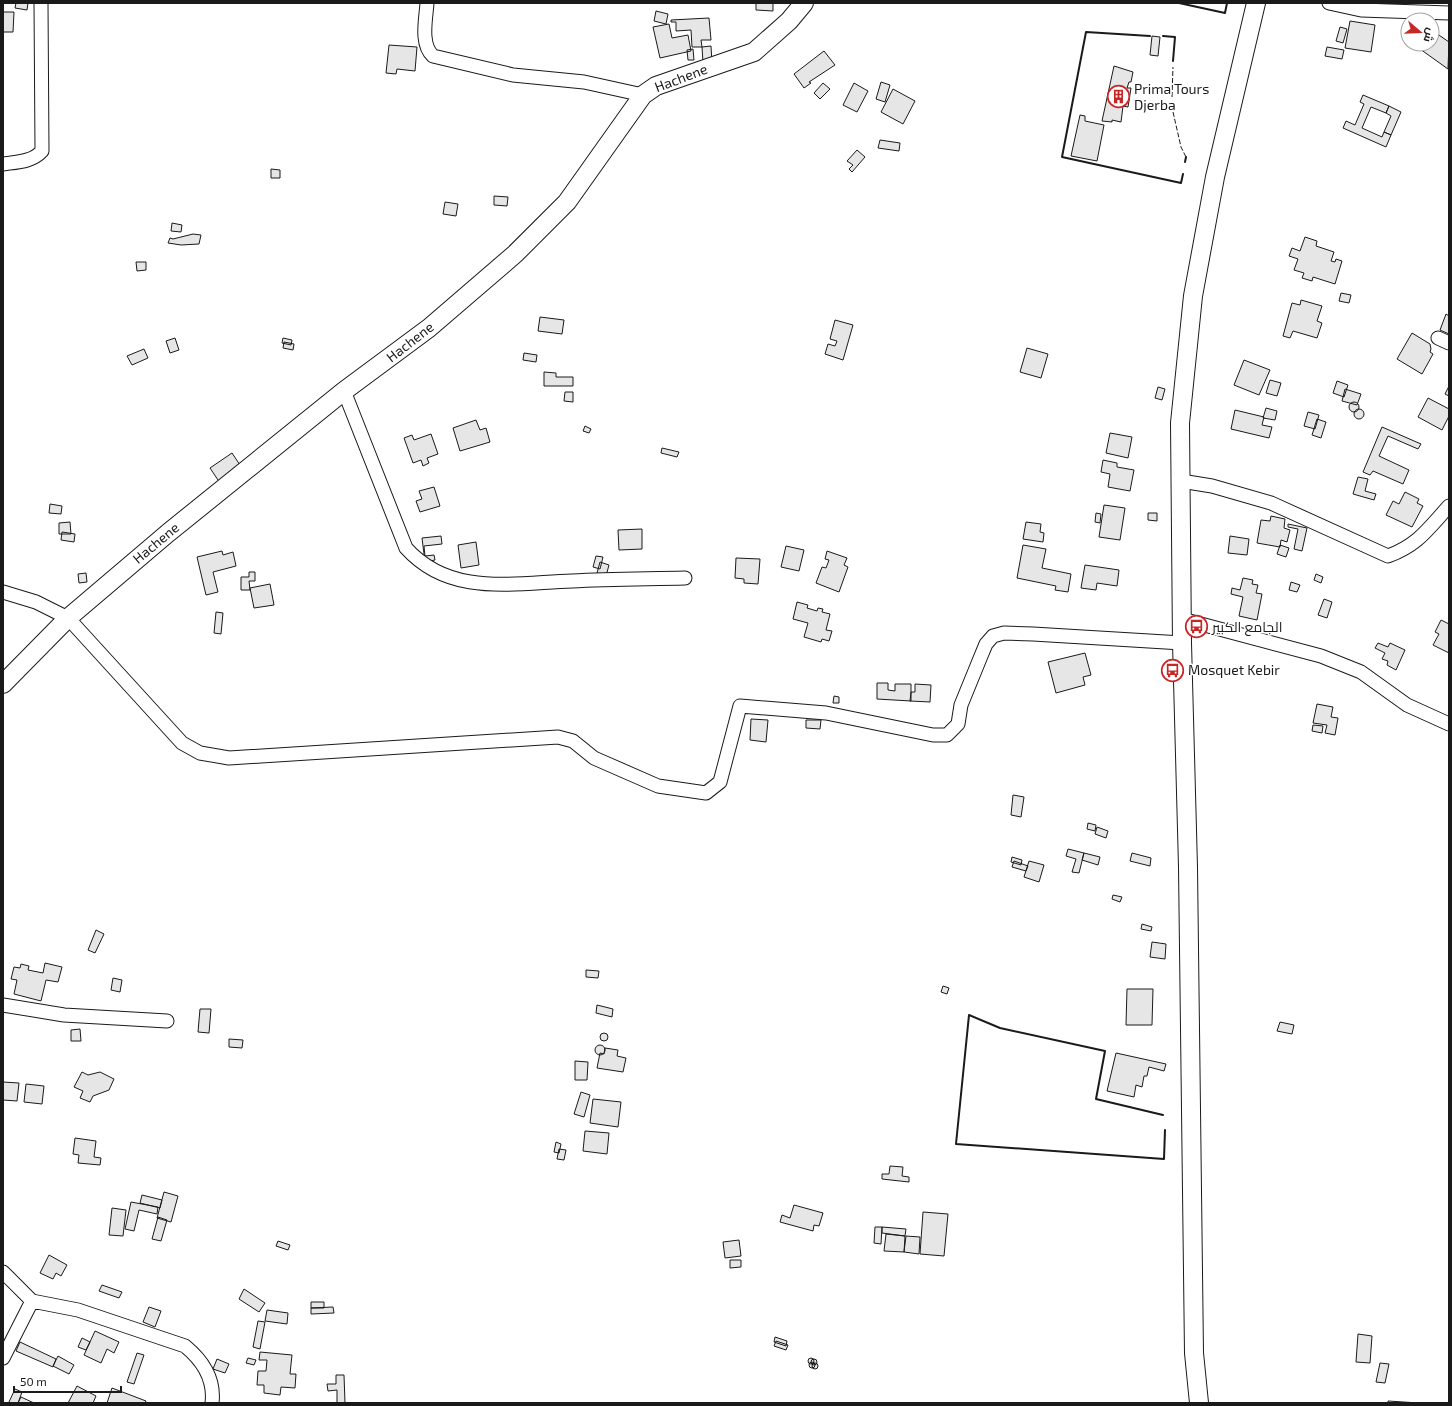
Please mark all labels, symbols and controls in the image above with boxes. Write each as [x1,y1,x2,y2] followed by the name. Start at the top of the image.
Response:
[1400,12,1440,52] north arrow
[1421,26,1438,44] text: ش
[652,60,710,95] street label: Hachene
[1134,80,1209,113] place label: Prima Tours Djerba
[1105,84,1131,110] building icon: Prima Tours Djerba
[383,318,437,365] street label: Hachene
[129,518,182,567] street label: Hachene
[1184,614,1210,640] bus stop icon: الجامع الكبير
[1211,618,1282,636] place label: الجامع الكبير
[1160,657,1186,683] bus stop icon: Mosquet Kebir
[1188,661,1280,678] place label: Mosquet Kebir
[14,1368,121,1394] scale bar
[20,1374,47,1388] text: 50 m

